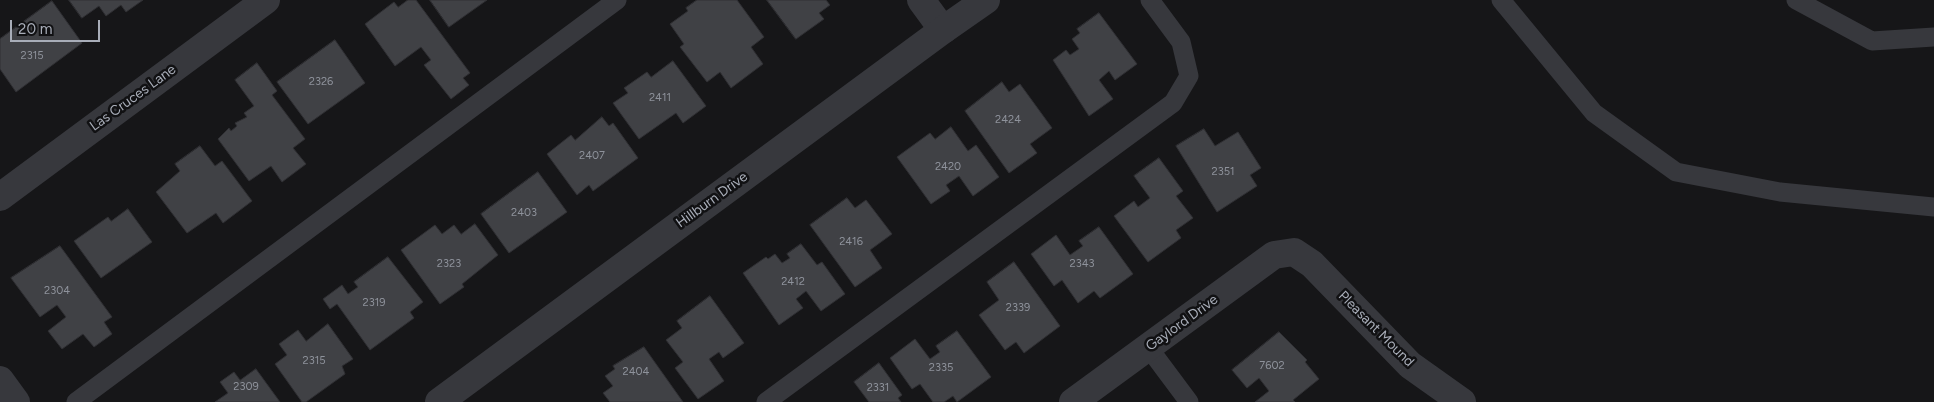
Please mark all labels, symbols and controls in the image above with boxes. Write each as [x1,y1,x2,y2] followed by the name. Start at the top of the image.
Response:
[12,10,102,42] scale bar
[18,20,52,38] text: 20 m
[20,49,44,63] house number: 2315
[87,61,179,135] street label: Las Cruces Lane
[309,75,333,89] house number: 2326
[649,91,671,105] house number: 2411
[995,113,1021,127] house number: 2424
[579,149,605,163] house number: 2407
[935,160,961,174] house number: 2420
[1211,165,1235,179] house number: 2351
[673,168,751,232] street label: Hillburn Drive
[511,206,537,220] house number: 2403
[839,235,863,249] house number: 2416
[437,257,461,271] house number: 2323
[1070,257,1094,271] house number: 2343
[781,275,805,289] house number: 2412
[44,284,70,298] house number: 2304
[1335,288,1417,370] street label: Pleasant Mound
[1143,291,1221,355] street label: Gaylord Drive
[363,296,385,310] house number: 2319
[1006,301,1030,315] house number: 2339
[302,354,326,368] house number: 2315
[1259,359,1285,373] house number: 7602
[929,361,953,375] house number: 2335
[623,365,649,379] house number: 2404
[233,380,259,394] house number: 2309
[867,381,889,395] house number: 2331

